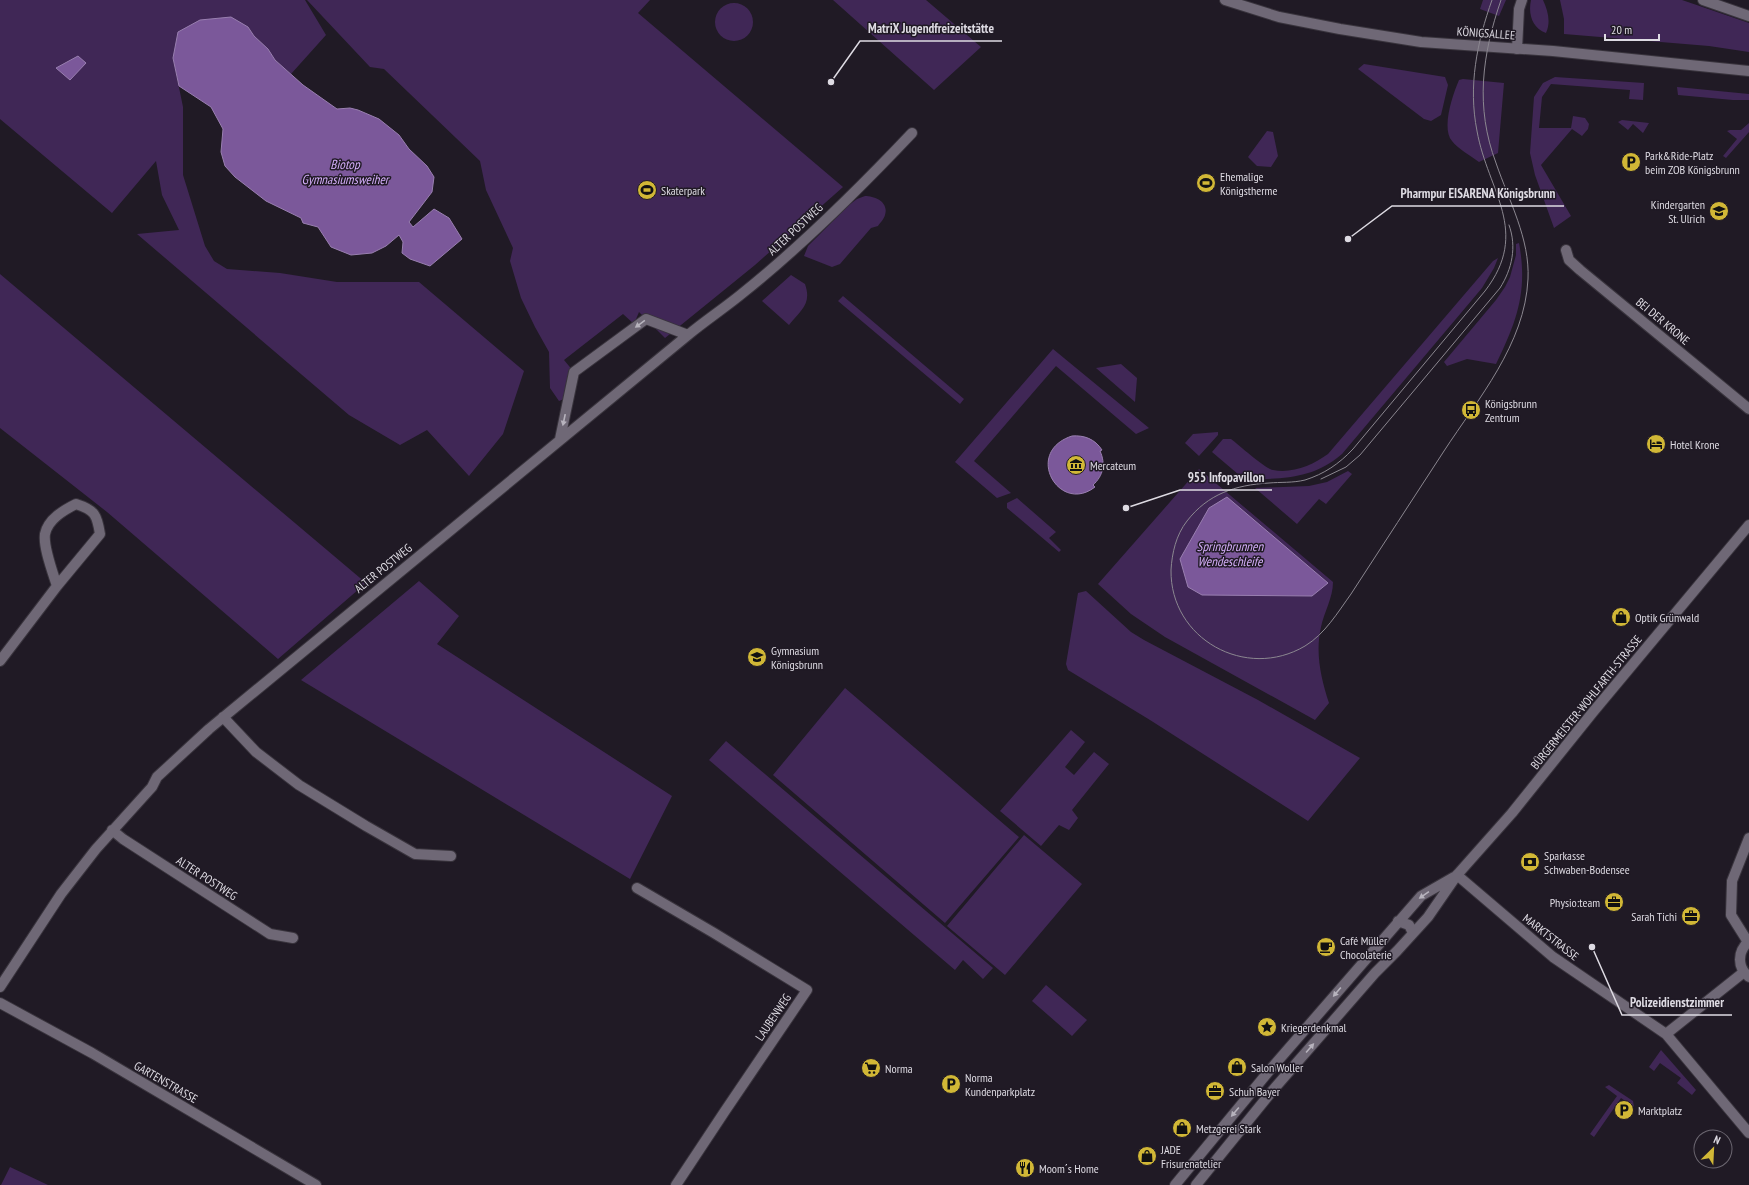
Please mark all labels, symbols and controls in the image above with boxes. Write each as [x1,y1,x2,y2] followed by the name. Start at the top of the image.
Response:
[860,16,1002,41] callout: MatriX Jugendfreizeitstätte
[1605,16,1659,42] scale bar
[868,20,994,37] text: MatriX Jugendfreizeitstätte
[1611,22,1632,37] text: 20 m
[1456,23,1516,43] street label: KÖNIGSALLEE
[1645,148,1740,177] place label: Park&Ride-Platz beim ZOB Königsbrunn
[1620,151,1642,173] parking icon: Park&Ride-Platz beim ZOB Königsbrunn
[302,156,391,188] water label: Biotop Gymnasiumsweiher
[1220,169,1277,198] place label: Ehemalige Königstherme
[1195,172,1217,194] sports icon: Ehemalige Königstherme
[636,179,658,201] sports icon: Skaterpark
[1392,181,1564,206] callout: Pharmpur EISARENA Königsbrunn
[661,183,705,198] place label: Skaterpark
[1401,185,1556,202] text: Pharmpur EISARENA Königsbrunn
[1651,197,1705,226] place label: Kindergarten St. Ulrich
[764,200,826,258] street label: ALTER POSTWEG
[1708,200,1730,222] school or university icon: Kindergarten St. Ulrich
[1633,294,1693,348] street label: BEI DER KRONE
[634,319,645,328] one-way arrow
[1485,396,1537,425] place label: Königsbrunn Zentrum
[1460,399,1482,421] bus stop icon: Königsbrunn Zentrum
[561,413,567,426] one-way arrow
[1645,433,1667,455] hotel icon: Hotel Krone
[1670,437,1720,452] place label: Hotel Krone
[1065,454,1087,476] museum icon: Mercateum
[1090,458,1136,473] place label: Mercateum
[1180,465,1272,490] callout: 955 Infopavillon
[1188,469,1265,486] text: 955 Infopavillon
[1197,538,1264,570] water label: Springbrunnen Wendeschleife
[351,540,415,596] street label: ALTER POSTWEG
[1610,606,1632,628] shop icon: Optik Grünwald
[1635,610,1699,625] place label: Optik Grünwald
[1527,632,1645,772] street label: BÜRGERMEISTER-WOHLFARTH-STRASSE
[771,643,823,672] place label: Gymnasium Königsbrunn
[746,646,768,668] school or university icon: Gymnasium Königsbrunn
[1544,848,1630,877] place label: Sparkasse Schwaben-Bodensee
[1519,851,1541,873] bank icon: Sparkasse Schwaben-Bodensee
[174,853,240,903] street label: ALTER POSTWEG
[1418,891,1429,899] one-way arrow
[1603,891,1625,913] office icon: Physio:team
[1550,895,1600,910] place label: Physio:team
[1680,905,1702,927] office icon: Sarah Tichi
[1631,909,1677,924] place label: Sarah Tichi
[1520,910,1582,964] street label: MARKTSTRASSE
[1340,933,1392,962] place label: Café Müller Chocolaterie
[1315,936,1337,958] cafe icon: Café Müller Chocolaterie
[1333,987,1342,997] one-way arrow
[1622,990,1732,1015] callout: Polizeidienstzimmer
[752,991,794,1043] street label: LAUBENWEG
[1630,994,1724,1011] text: Polizeidienstzimmer
[1256,1016,1278,1038] place icon: Kriegerdenkmal
[1281,1020,1347,1035] place label: Kriegerdenkmal
[1306,1042,1315,1053] one-way arrow
[1226,1056,1248,1078] shop icon: Salon Woller
[860,1057,882,1079] supermarket icon: Norma
[132,1058,200,1106] street label: GARTENSTRASSE
[1251,1060,1304,1075] place label: Salon Woller
[885,1061,913,1076] place label: Norma
[965,1070,1035,1099] place label: Norma Kundenparkplatz
[940,1073,962,1095] parking icon: Norma Kundenparkplatz
[1204,1080,1226,1102] office icon: Schuh Bayer
[1229,1084,1281,1099] place label: Schuh Bayer
[1613,1099,1635,1121] parking icon: Marktplatz
[1638,1103,1682,1118] place label: Marktplatz
[1230,1107,1239,1118] one-way arrow
[1171,1117,1193,1139] shop icon: Metzgerei Stark
[1196,1121,1261,1136] place label: Metzgerei Stark
[1693,1129,1733,1169] north arrow
[1712,1132,1723,1147] text: N
[1160,1142,1222,1171] place label: JADE Frisurenatelier
[1136,1145,1158,1167] shop icon: JADE Frisurenatelier
[1014,1157,1036,1179] restaurant icon: Moom´s Home
[1039,1161,1099,1176] place label: Moom´s Home

